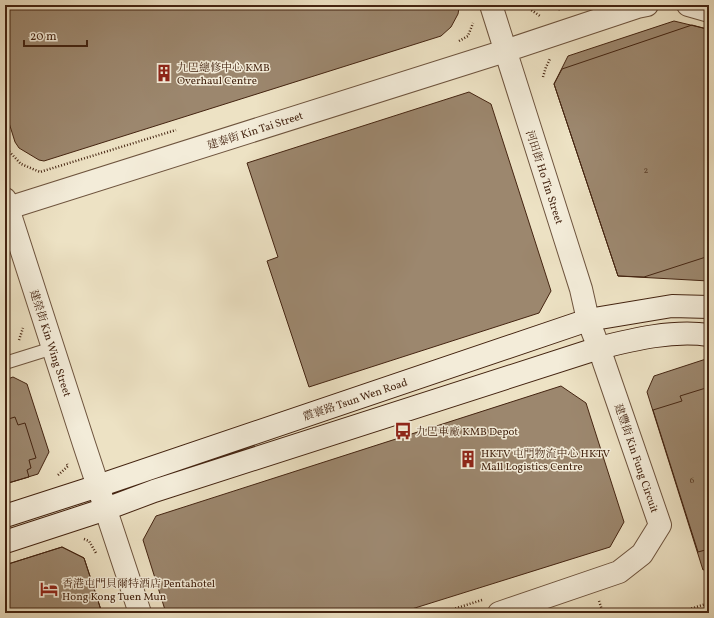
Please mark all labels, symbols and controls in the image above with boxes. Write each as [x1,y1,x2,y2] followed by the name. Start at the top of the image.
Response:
[24,22,87,48] scale bar
[30,29,57,45] text: 20 m
[177,61,270,89] place label: 九巴總修中心 KMB Overhaul Centre
[154,63,174,83] building icon: 九巴總修中心 KMB Overhaul Centre
[206,109,305,154] street label: 建泰街 Kin Tai Street
[521,129,566,227] street label: 河田街 Ho Tin Street
[644,164,649,177] house number: 2
[25,288,74,399] street label: 建榮街 Kin Wing Street
[301,376,410,425] street label: 震寰路 Tsun Wen Road
[610,402,661,515] street label: 建豐街 Kin Fung Circuit
[393,421,413,441] bus stop icon: 九巴車廠 KMB Depot
[416,425,518,440] place label: 九巴車廠 KMB Depot
[481,447,611,475] place label: HKTV 屯門物流中心 HKTV Mall Logistics Centre
[458,449,478,469] building icon: HKTV 屯門物流中心 HKTV Mall Logistics Centre
[690,474,695,487] house number: 6
[62,577,215,605] place label: 香港屯門貝爾特酒店 Pentahotel Hong Kong Tuen Mun
[39,579,59,599] hotel icon: 香港屯門貝爾特酒店 Pentahotel Hong Kong Tuen Mun

